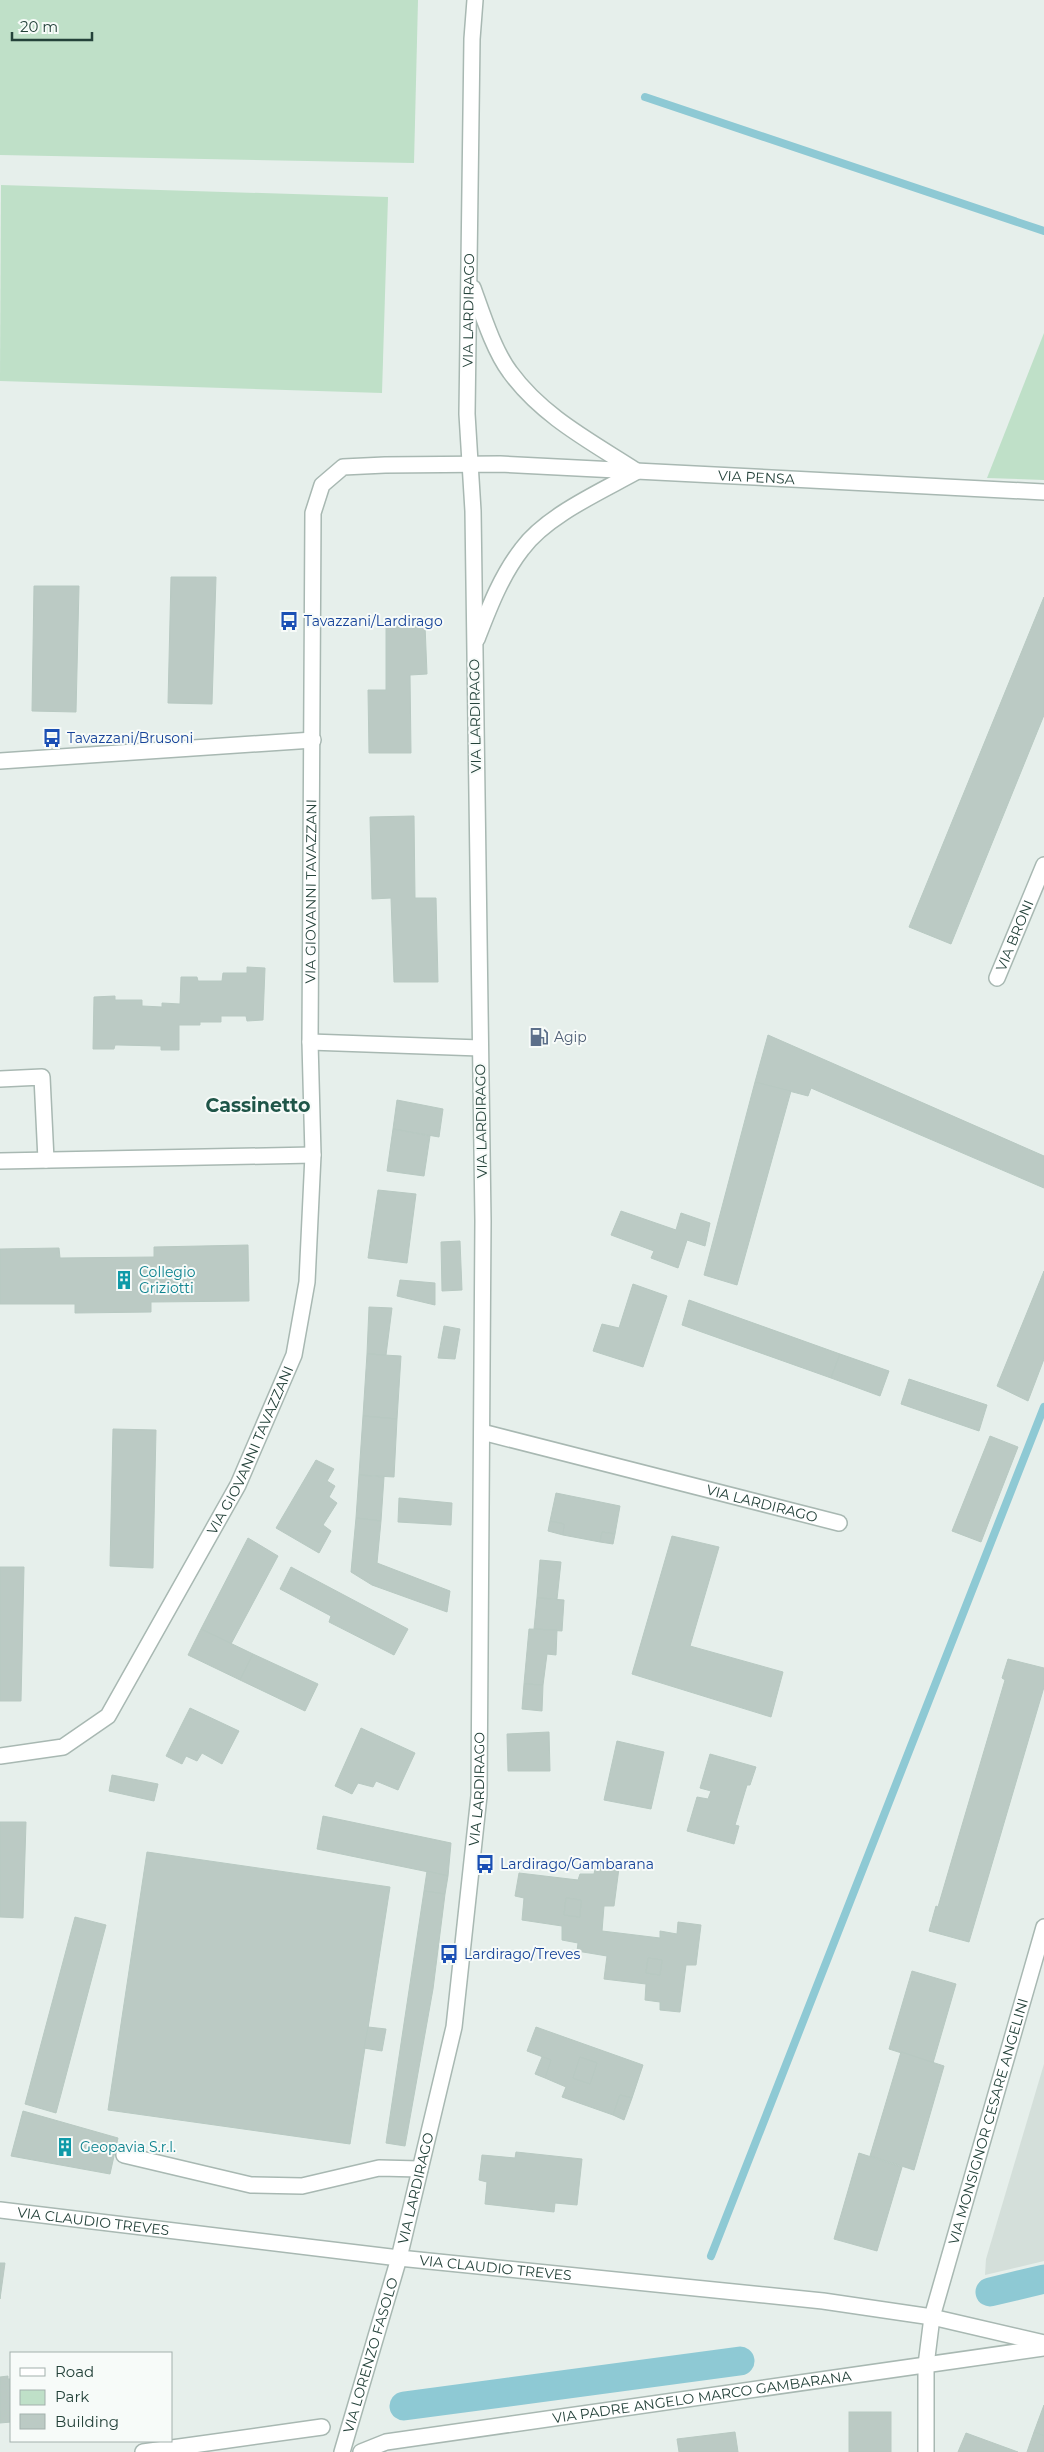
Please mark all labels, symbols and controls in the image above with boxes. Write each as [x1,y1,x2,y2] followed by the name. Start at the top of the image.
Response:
[12,10,92,42] scale bar
[20,17,58,36] text: 20 m
[459,253,478,368] street label: VIA LARDIRAGO
[717,466,796,488] street label: VIA PENSA
[278,610,300,632] bus stop icon: Tavazzani/Lardirago
[304,612,443,630] place label: Tavazzani/Lardirago
[465,658,485,773] street label: VIA LARDIRAGO
[41,727,63,749] bus stop icon: Tavazzani/Brusoni
[67,729,193,747] place label: Tavazzani/Brusoni
[301,799,320,983] street label: VIA GIOVANNI TAVAZZANI
[992,897,1037,974] street label: VIA BRONI
[528,1026,550,1048] fuel station icon: Agip
[554,1028,587,1046] place label: Agip
[471,1063,491,1178] street label: VIA LARDIRAGO
[206,1094,310,1117] district label: Cassinetto
[139,1263,196,1297] place label: Collegio Griziotti
[113,1269,135,1291] building icon: Collegio Griziotti
[203,1363,297,1538] street label: VIA GIOVANNI TAVAZZANI
[704,1481,820,1526] street label: VIA LARDIRAGO
[465,1732,488,1847] street label: VIA LARDIRAGO
[474,1853,496,1875] bus stop icon: Lardirago/Gambarana
[500,1855,654,1873] place label: Lardirago/Gambarana
[438,1943,460,1965] bus stop icon: Lardirago/Treves
[464,1945,580,1963] place label: Lardirago/Treves
[944,1996,1032,2247] street label: VIA MONSIGNOR CESARE ANGELINI
[394,2130,438,2246] street label: VIA LARDIRAGO
[54,2136,76,2158] building icon: Geopavia S.r.l.
[80,2138,176,2156] place label: Geopavia S.r.l.
[16,2203,170,2239] street label: VIA CLAUDIO TREVES
[419,2251,573,2284] street label: VIA CLAUDIO TREVES
[339,2275,402,2435] street label: VIA LORENZO FASOLO
[10,2352,172,2442] legend
[55,2362,94,2381] text: Road
[551,2366,853,2427] street label: VIA PADRE ANGELO MARCO GAMBARANA
[55,2387,89,2406] text: Park
[55,2412,119,2431] text: Building

